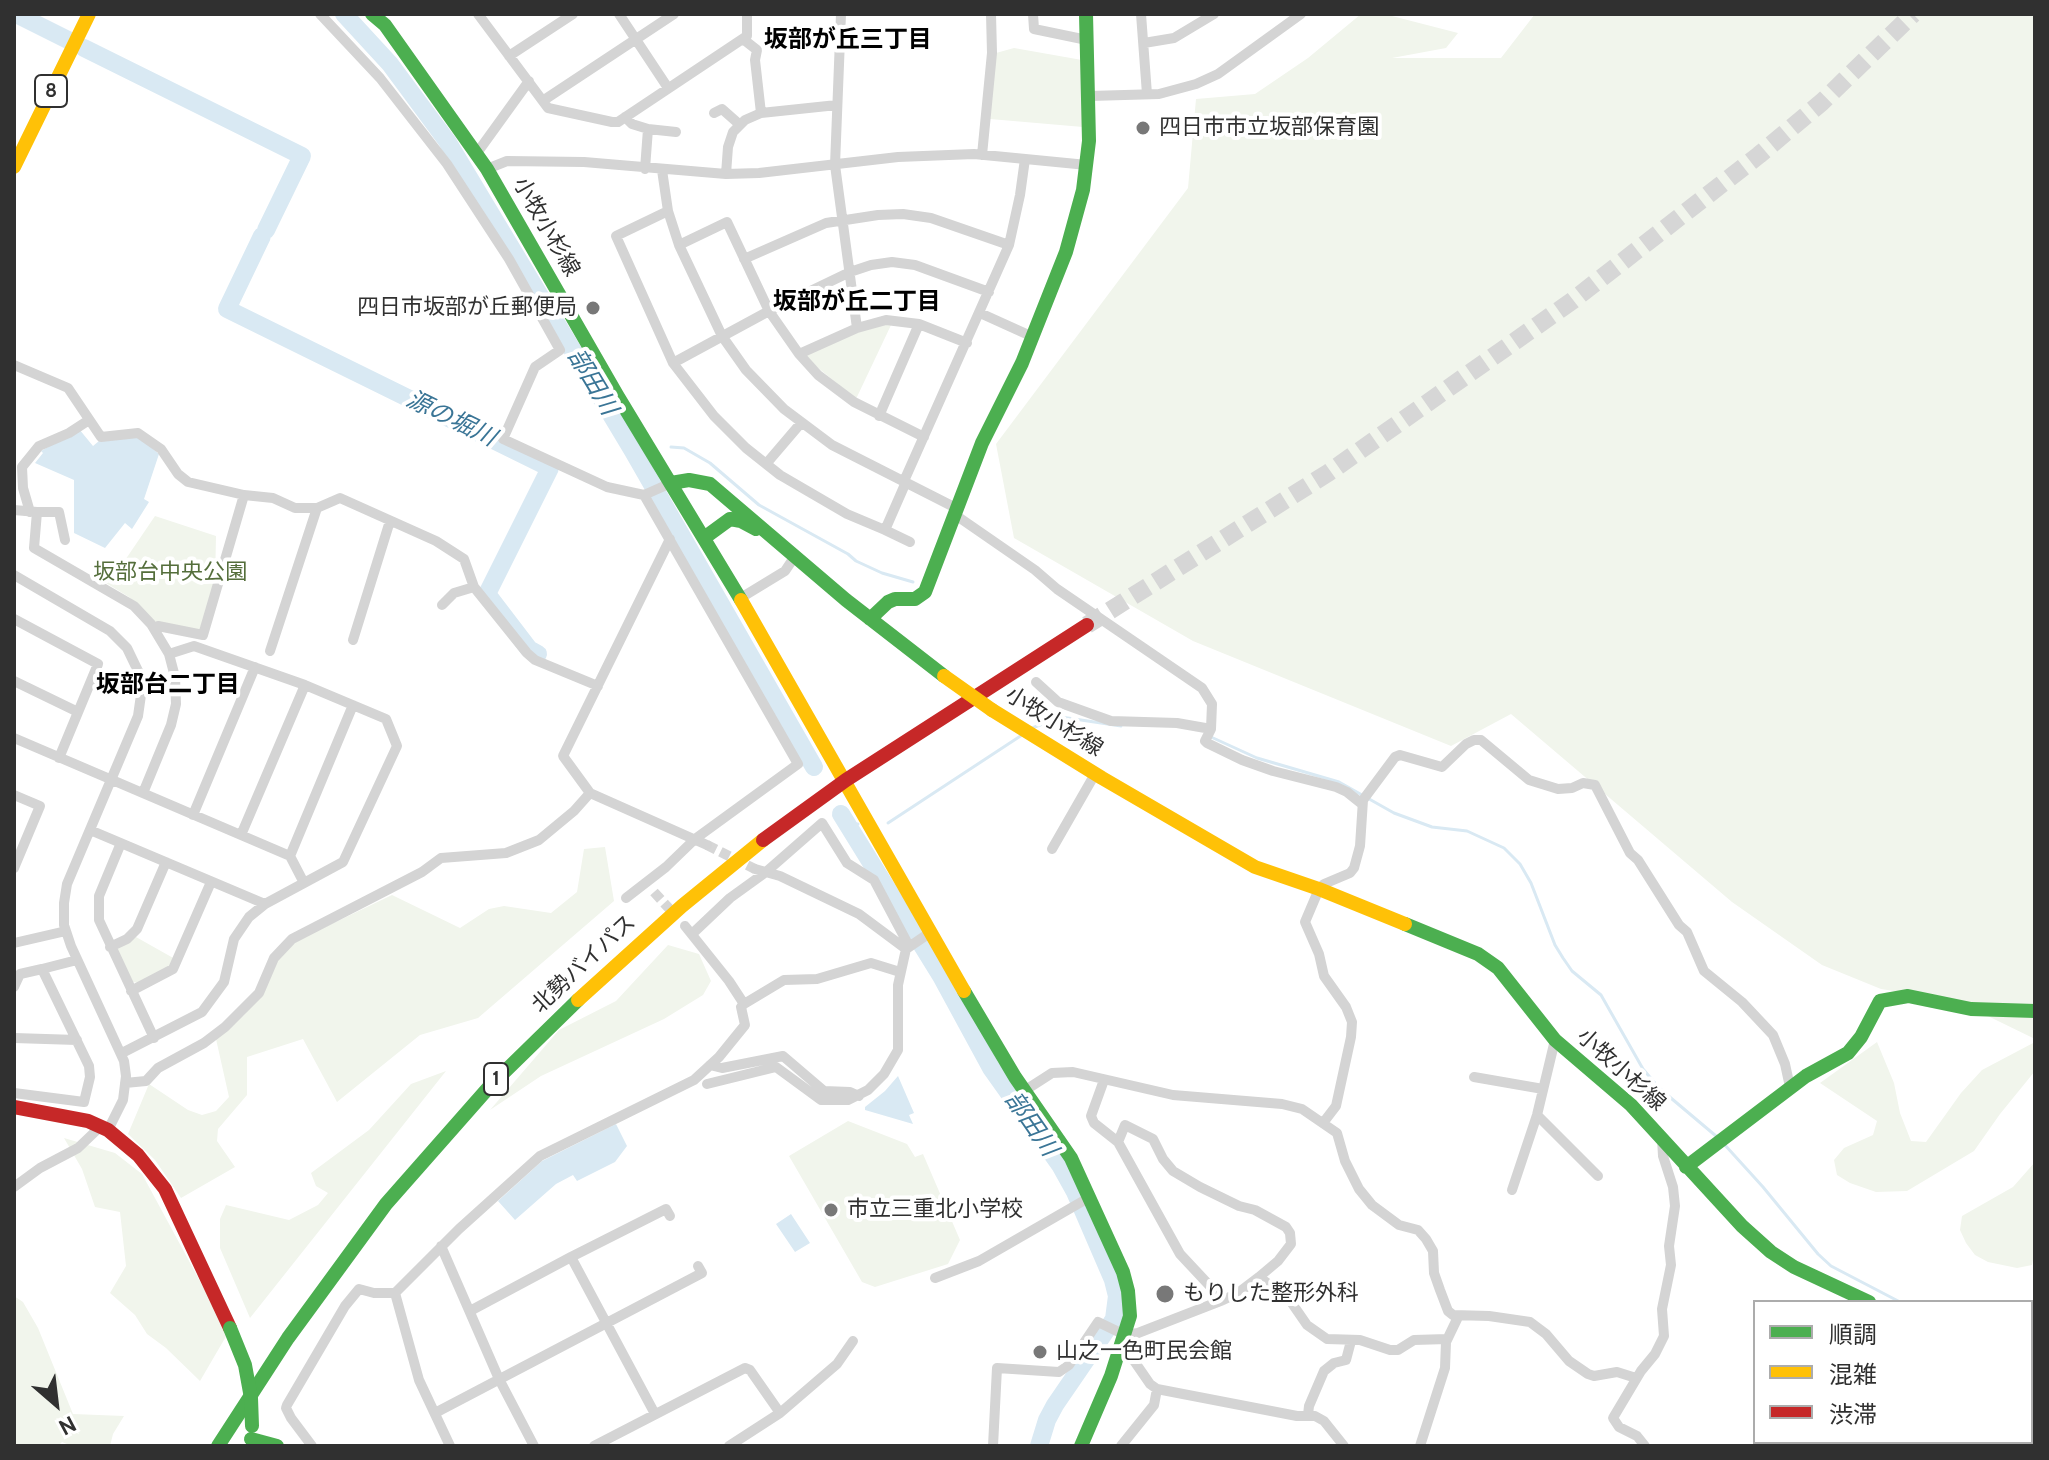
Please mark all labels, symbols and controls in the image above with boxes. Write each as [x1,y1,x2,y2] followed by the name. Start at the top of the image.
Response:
[764,26,932,54] district label: 坂部が丘三丁目
[35,75,67,107] road number: 8
[1159,115,1379,141] place label: 四日市市立坂部保育園
[1134,119,1152,137] marker: 四日市市立坂部保育園
[507,173,585,281] street label: 小牧小杉線
[773,288,941,316] district label: 坂部が丘二丁目
[357,295,577,321] place label: 四日市坂部が丘郵便局
[584,299,602,317] marker: 四日市坂部が丘郵便局
[561,344,623,420] water label: 部田川
[402,385,500,453] water label: 源の堀川
[93,560,247,586] park label: 坂部台中央公園
[96,671,240,699] district label: 坂部台二丁目
[1000,682,1108,762] street label: 小牧小杉線
[527,909,641,1019] street label: 北勢バイパス
[1571,1023,1671,1117] street label: 小牧小杉線
[484,1063,508,1095] road number: 1
[999,1086,1063,1162] water label: 部田川
[847,1197,1023,1223] place label: 市立三重北小学校
[822,1201,840,1219] marker: 市立三重北小学校
[1183,1281,1359,1307] place label: もりした整形外科
[1154,1283,1176,1305] marker: もりした整形外科
[1753,1300,2033,1444] legend
[1829,1320,1877,1349] text: 順調
[1056,1339,1232,1365] place label: 山之一色町民会館
[1031,1343,1049,1361] marker: 山之一色町民会館
[1829,1360,1877,1389] text: 混雑
[16,1364,96,1444] north arrow
[1829,1400,1877,1429] text: 渋滞
[54,1410,81,1441] text: N

